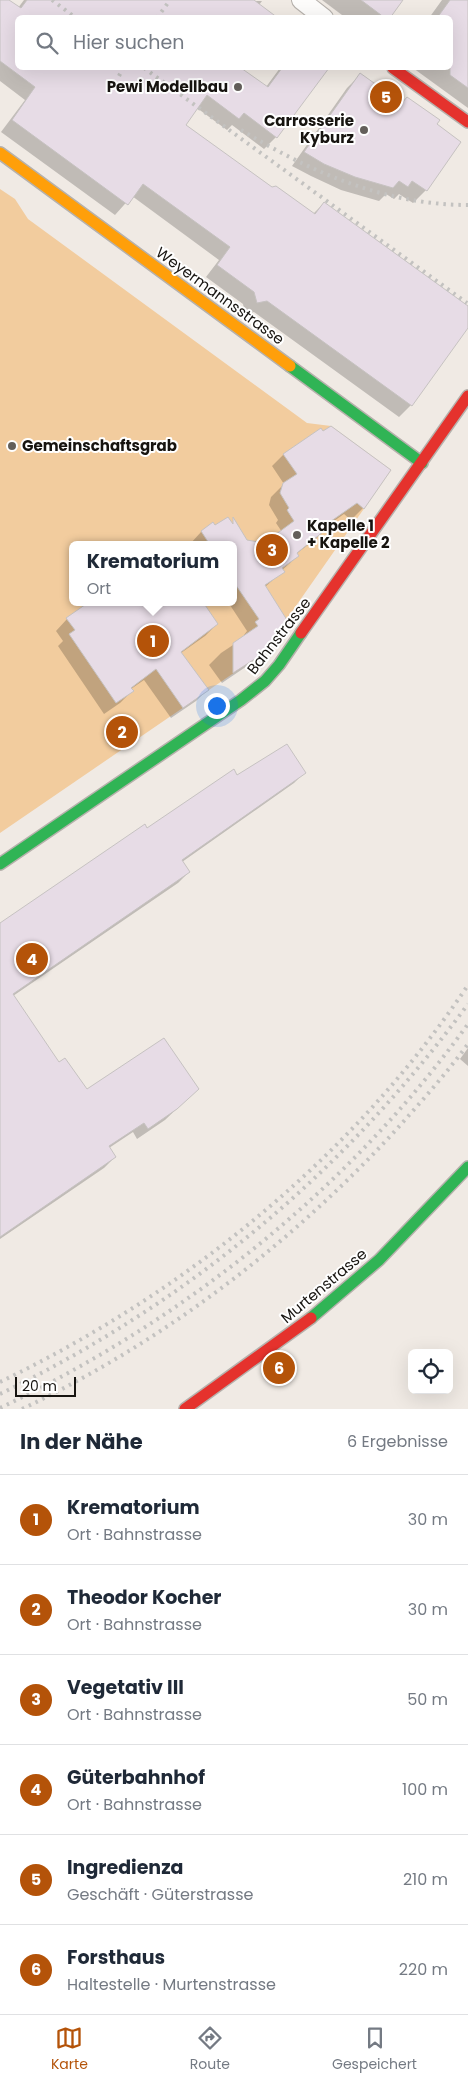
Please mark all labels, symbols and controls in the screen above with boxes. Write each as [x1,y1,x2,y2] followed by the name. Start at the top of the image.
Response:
[15,15,453,70] search box
[33,29,61,57] icon: search
[73,29,184,56] text: Hier suchen
[107,76,228,97] place label: Pewi Modellbau
[370,78,402,116] pin: 5
[232,81,244,93] marker: Pewi Modellbau
[264,110,354,148] place label: Carrosserie Kyburz
[358,124,370,136] marker: Carrosserie Kyburz
[152,242,289,349] street label: Weyermannsstrasse
[22,435,177,456] place label: Gemeinschaftsgrab
[6,440,18,452] marker: Gemeinschaftsgrab
[307,515,390,553] place label: Kapelle 1 + Kapelle 2
[291,529,303,541] marker: Kapelle 1 + Kapelle 2
[256,531,288,569] pin: 3
[69,541,237,606] popup
[87,548,219,575] text: Krematorium
[87,577,111,600] text: Ort
[242,593,315,679] street label: Bahnstrasse
[137,622,169,660] pin: 1
[204,693,230,719] your location
[106,713,138,751] pin: 2
[16,940,48,978] pin: 4
[276,1243,371,1328] street label: Murtenstrasse
[263,1349,295,1387] pin: 6
[408,1349,453,1394] map controls
[408,1349,453,1394] button: locate
[15,1374,76,1397] scale bar
[22,1376,57,1396] text: 20 m
[20,1427,143,1456] text: In der Nähe
[347,1430,448,1453] text: 6 Ergebnisse
[67,1494,200,1521] text: Krematorium
[33,1508,39,1531] text: 1
[408,1508,448,1531] text: 30 m
[67,1523,202,1546] text: Ort · Bahnstrasse
[67,1584,222,1611] text: Theodor Kocher
[31,1598,41,1621] text: 2
[408,1598,448,1621] text: 30 m
[67,1613,202,1636] text: Ort · Bahnstrasse
[67,1674,184,1701] text: Vegetativ III
[31,1688,41,1711] text: 3
[407,1688,448,1711] text: 50 m
[67,1703,202,1726] text: Ort · Bahnstrasse
[67,1764,205,1791] text: Güterbahnhof
[31,1778,41,1801] text: 4
[402,1778,448,1801] text: 100 m
[67,1793,202,1816] text: Ort · Bahnstrasse
[67,1854,184,1881] text: Ingredienza
[31,1868,41,1891] text: 5
[403,1868,448,1891] text: 210 m
[67,1883,254,1906] text: Geschäft · Güterstrasse
[67,1944,165,1971] text: Forsthaus
[31,1958,41,1981] text: 6
[399,1958,448,1981] text: 220 m
[67,1973,276,1996] text: Haltestelle · Murtenstrasse
[51,2024,88,2075] tab: Karte
[190,2024,230,2075] tab: Route
[332,2024,417,2075] tab: Gespeichert

